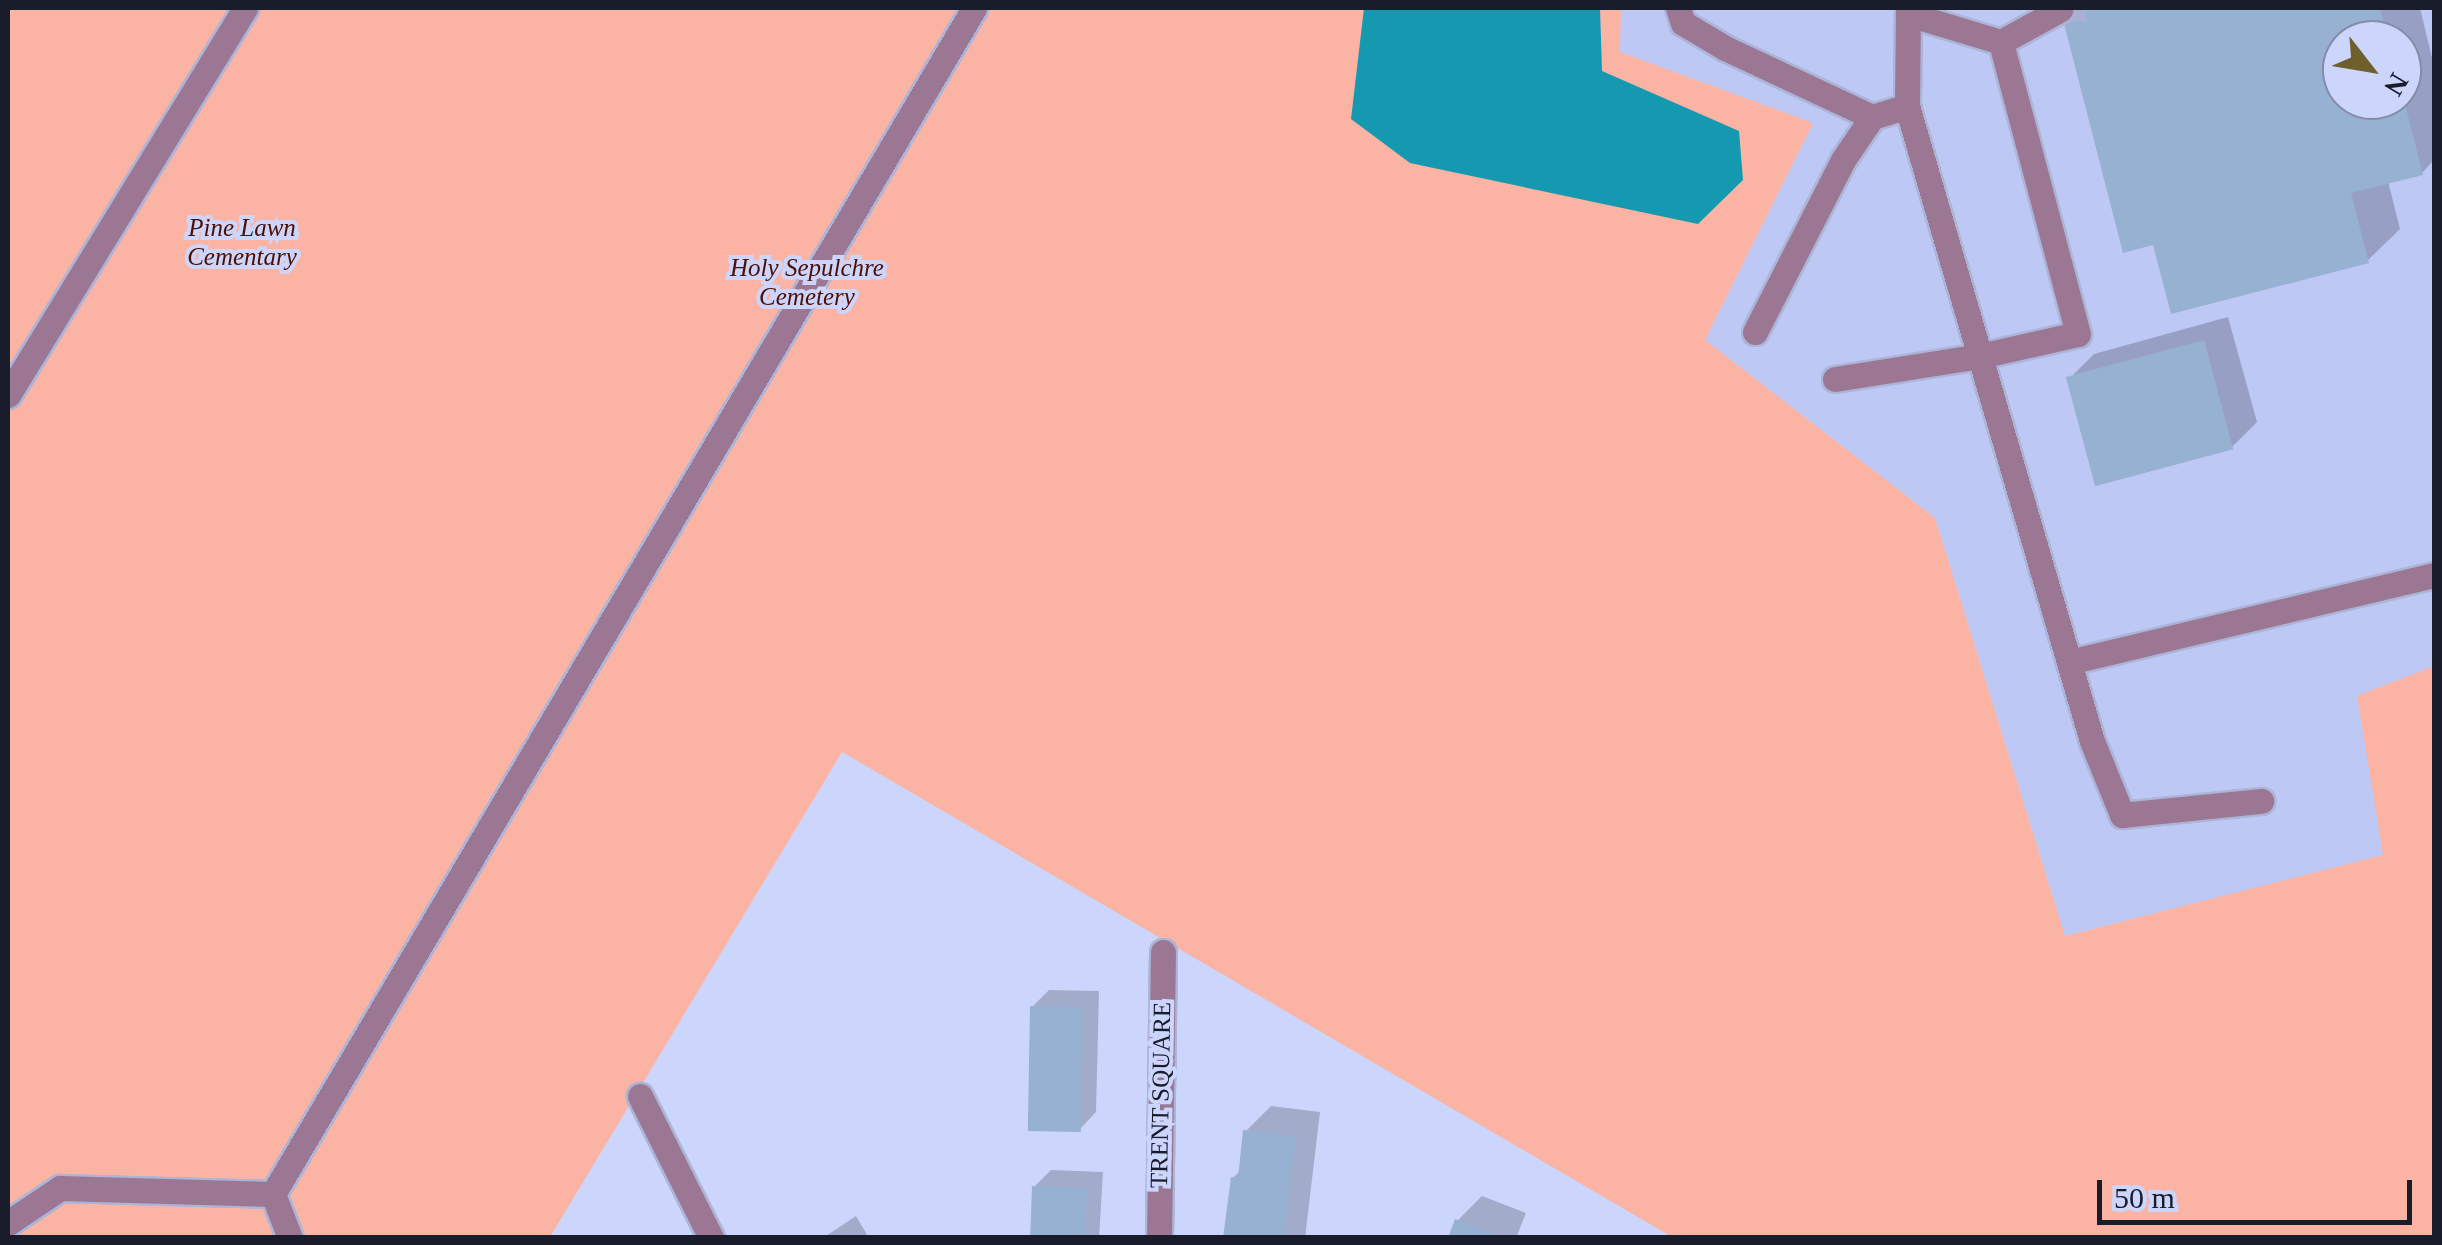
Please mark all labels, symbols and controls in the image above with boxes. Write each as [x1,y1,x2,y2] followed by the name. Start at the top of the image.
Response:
[2322,20,2422,120] north arrow
[2378,68,2415,101] text: N
[187,214,297,273] park label: Pine Lawn Cementary
[730,254,884,313] park label: Holy Sepulchre Cemetery
[1144,1001,1178,1189] street label: TRENT SQUARE
[2102,1160,2417,1222] scale bar
[2114,1181,2175,1214] text: 50 m

